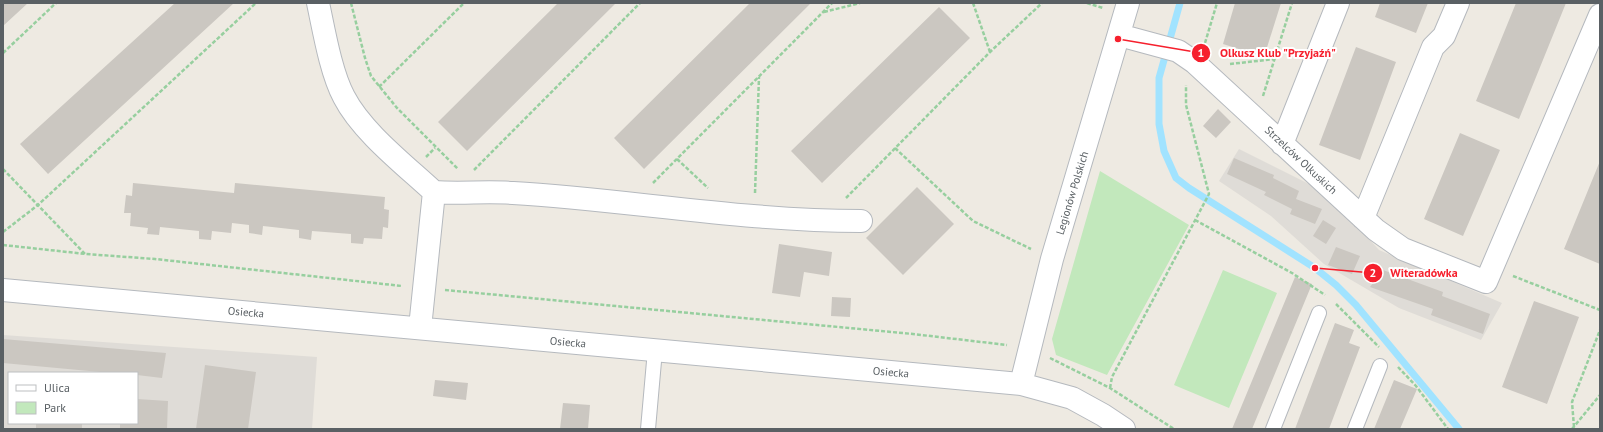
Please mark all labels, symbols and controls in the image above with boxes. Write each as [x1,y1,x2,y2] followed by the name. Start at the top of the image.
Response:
[1191,41,1344,65] callout: Olkusz Klub "Przyjaźń"
[1198,45,1204,60] text: 1
[1220,45,1336,60] text: Olkusz Klub "Przyjaźń"
[1262,123,1340,197] street label: Strzelców Olkuskich
[1053,150,1091,236] street label: Legionów Polskich
[1363,261,1466,285] callout: Witeradówka
[1370,265,1376,280] text: 2
[1390,265,1458,280] text: Witeradówka
[227,303,265,321] street label: Osiecka
[549,333,587,351] street label: Osiecka
[872,363,910,381] street label: Osiecka
[8,372,138,424] legend
[44,380,70,395] text: Ulica
[44,400,66,415] text: Park

